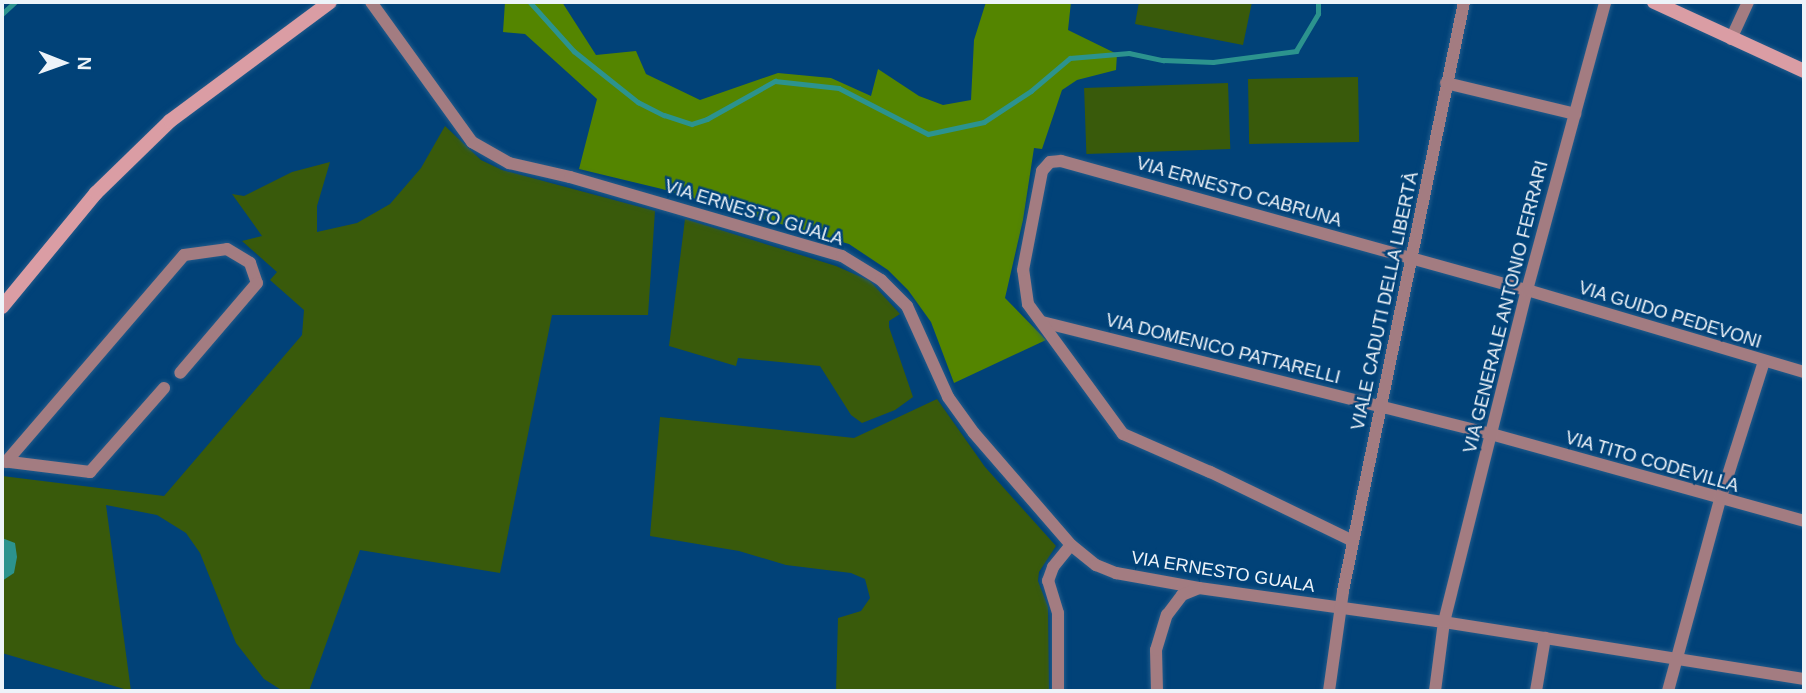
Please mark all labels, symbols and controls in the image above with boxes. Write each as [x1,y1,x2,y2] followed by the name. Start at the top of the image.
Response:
[28,28,98,98] north arrow
[74,56,95,70] text: N
[1133,152,1345,232] street label: VIA ERNESTO CABRUNA
[1459,158,1553,456] street label: VIA GENERALE ANTONIO FERRARI
[1347,169,1423,433] street label: VIALE CADUTI DELLA LIBERTÀ
[662,175,846,251] street label: VIA ERNESTO GUALA
[1575,277,1765,353] street label: VIA GUIDO PEDEVONI
[1103,309,1343,389] street label: VIA DOMENICO PATTARELLI
[1562,427,1742,497] street label: VIA TITO CODEVILLA
[1129,547,1317,597] street label: VIA ERNESTO GUALA

